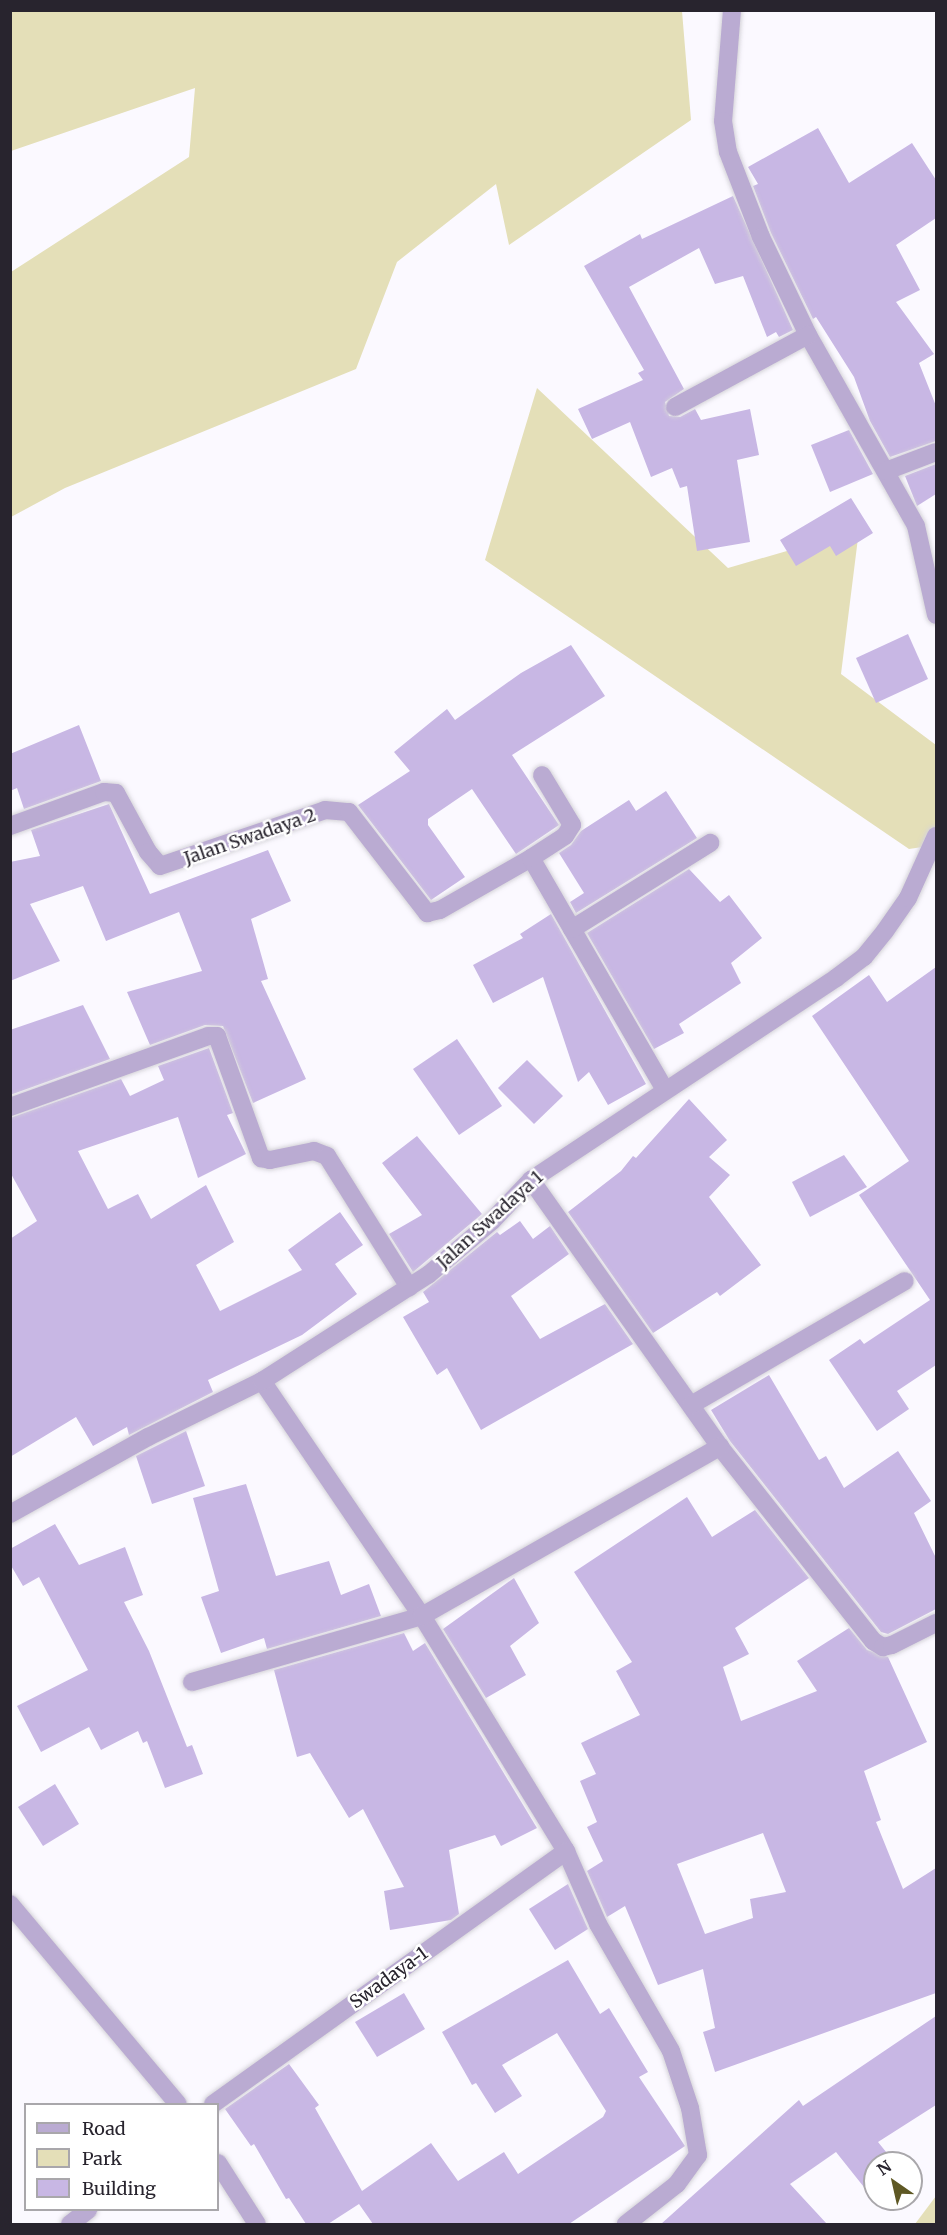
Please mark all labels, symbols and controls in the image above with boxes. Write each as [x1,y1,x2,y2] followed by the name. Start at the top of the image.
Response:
[181,804,319,870] street label: Jalan Swadaya 2
[432,1167,548,1273] street label: Jalan Swadaya 1
[346,1943,432,2013] street label: Swadaya-1
[24,2103,219,2211] legend
[82,2117,126,2140] text: Road
[82,2147,122,2170] text: Park
[863,2151,923,2211] north arrow
[873,2156,895,2180] text: N
[82,2177,156,2200] text: Building

